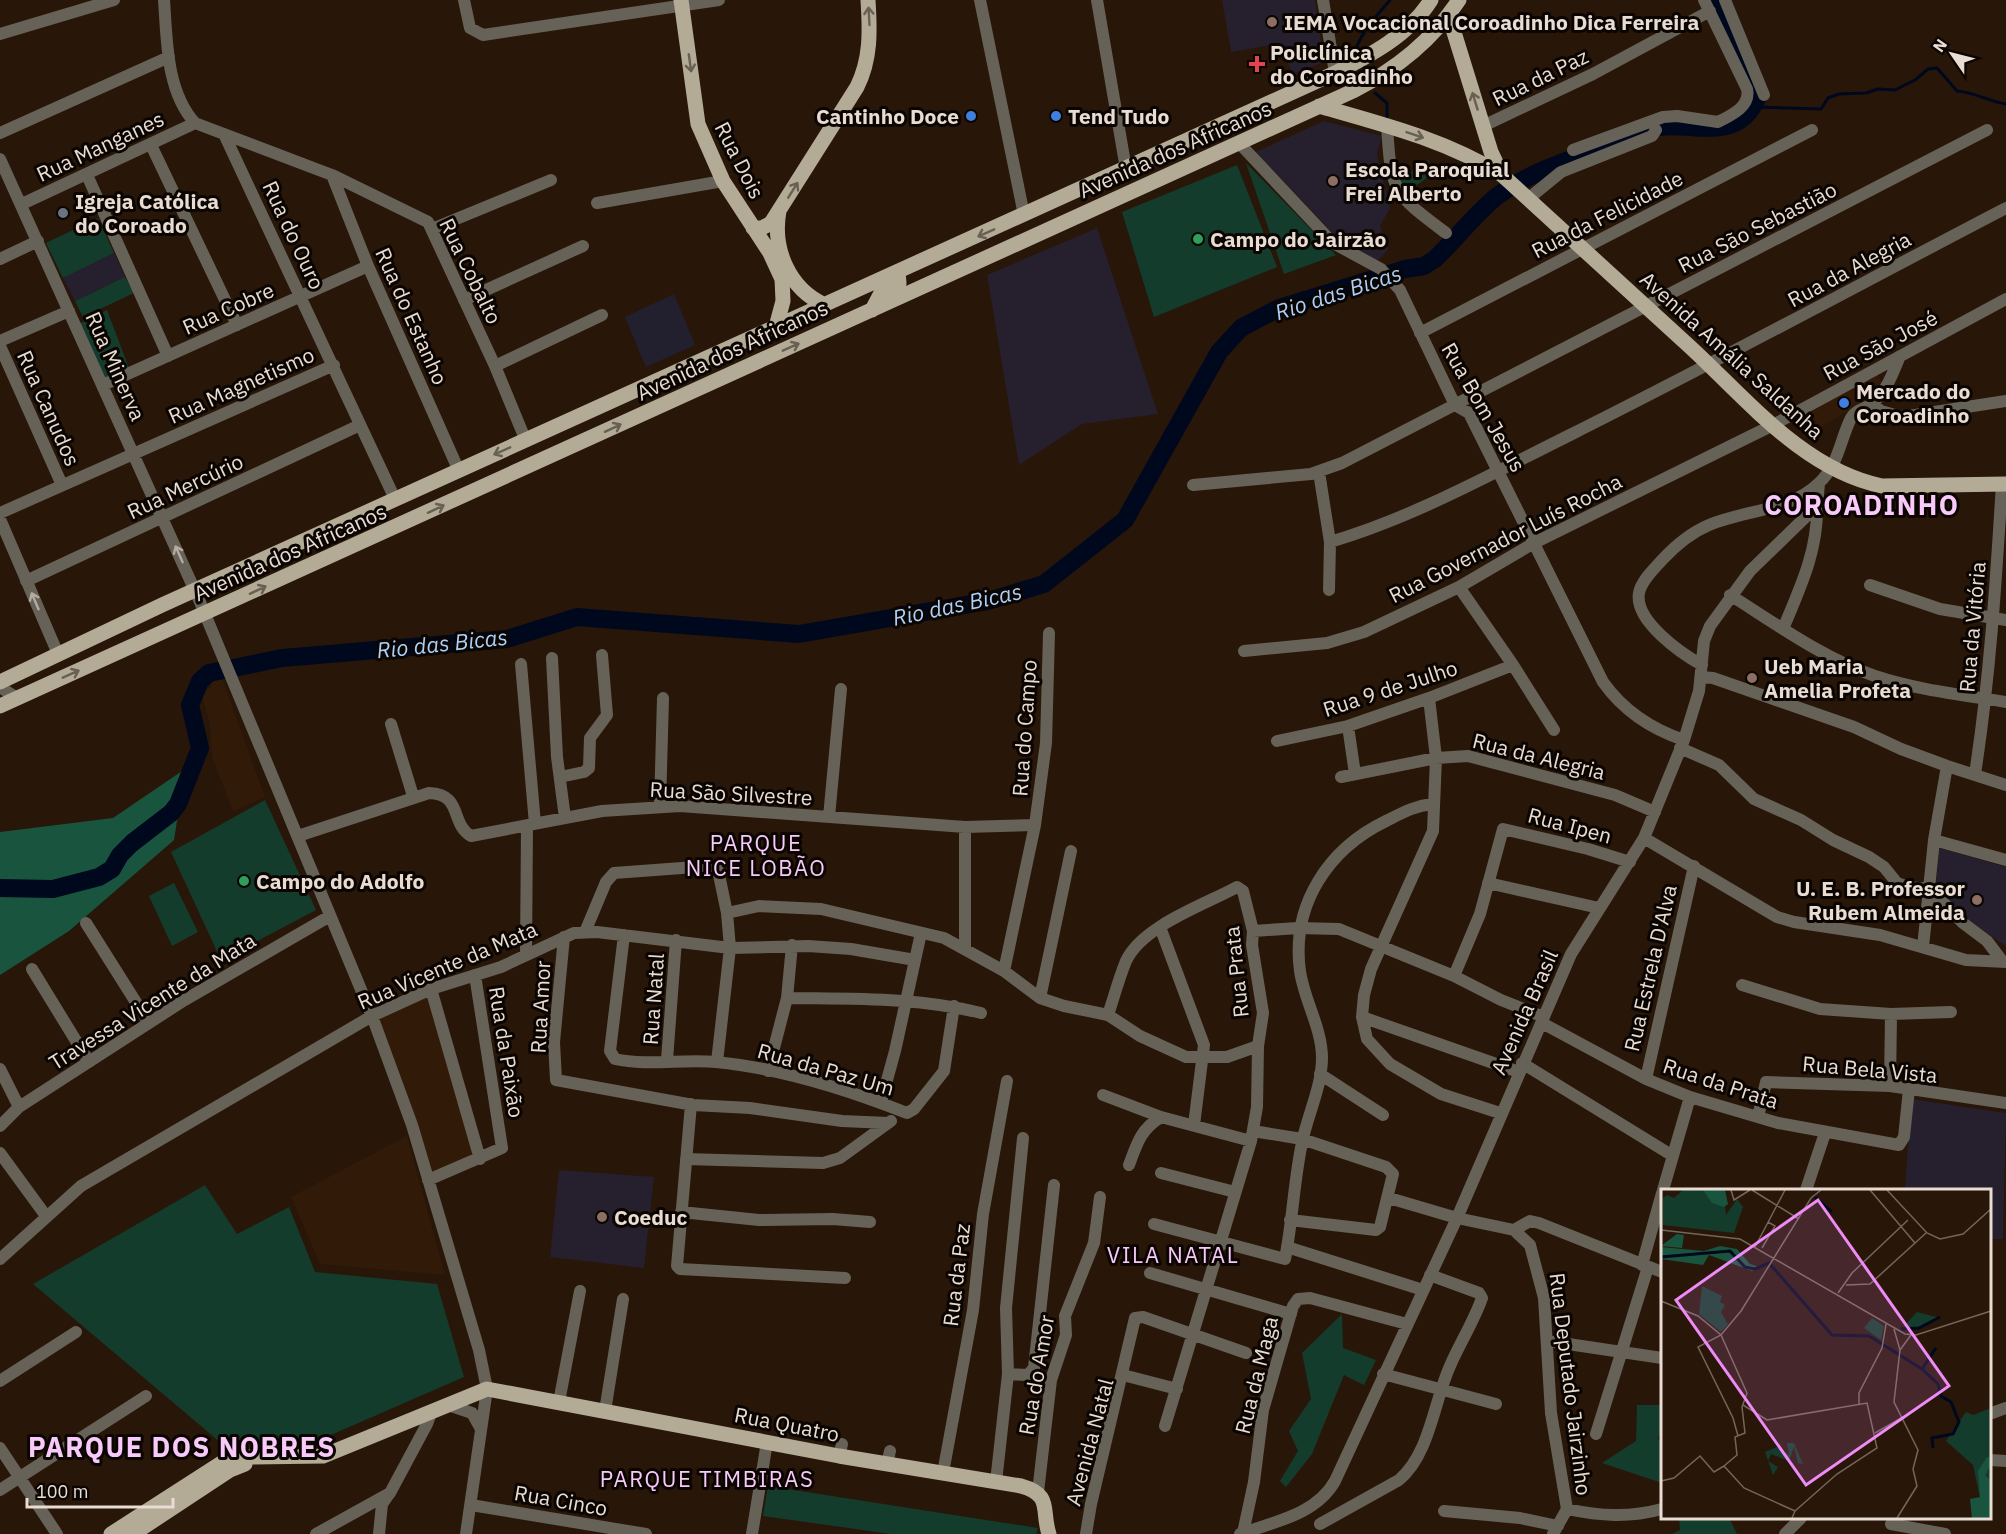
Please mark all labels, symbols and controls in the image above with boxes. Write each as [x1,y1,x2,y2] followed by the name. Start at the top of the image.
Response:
[864,6,875,26] one-way arrow
[1284,8,1699,36] place label: IEMA Vocacional Coroadinho Dica Ferreira
[1265,15,1279,29] marker: IEMA Vocacional Coroadinho Dica Ferreira
[1922,24,1982,84] north arrow
[1928,35,1951,56] text: N
[1270,38,1413,90] place label: Policlínica do Coroadinho
[1487,42,1593,112] street label: Rua da Paz
[685,53,696,72] one-way arrow
[1248,55,1266,73] marker: Policlínica do Coroadinho
[1469,91,1480,110] one-way arrow
[1074,94,1276,204] street label: Avenida dos Africanos
[816,102,959,130] place label: Cantinho Doce
[1068,102,1170,130] place label: Tend Tudo
[32,104,168,188] street label: Rua Manganes
[964,109,978,123] marker: Cantinho Doce
[1049,109,1063,123] marker: Tend Tudo
[709,117,771,203] street label: Rua Dois
[1405,130,1424,141] one-way arrow
[1345,155,1509,207] place label: Escola Paroquial Frei Alberto
[1526,164,1688,264] street label: Rua da Felicidade
[1326,174,1340,188] marker: Escola Paroquial Frei Alberto
[1673,175,1841,279] street label: Rua São Sebastião
[257,176,331,294] street label: Rua do Ouro
[787,182,799,199] one-way arrow
[75,187,219,239] place label: Igreja Católica do Coroado
[56,206,70,220] marker: Igreja Católica do Coroado
[433,213,509,329] street label: Rua Cobalto
[1210,225,1387,253] place label: Campo do Jairzão
[1782,225,1916,313] street label: Rua da Alegria
[977,227,995,239] one-way arrow
[1191,232,1205,246] marker: Campo do Jairzão
[369,243,455,389] street label: Rua do Estanho
[1271,258,1405,326] water label: Rio das Bicas
[1634,265,1830,445] street label: Avenida Amália Saldanha
[178,275,278,341] street label: Rua Cobre
[632,293,832,407] street label: Avenida dos Africanos
[1818,303,1942,387] street label: Rua São José
[80,307,152,425] street label: Rua Minerva
[1436,337,1532,477] street label: Rua Bom Jesus
[163,340,319,430] street label: Rua Magnetismo
[781,340,799,352] one-way arrow
[11,346,87,470] street label: Rua Canudos
[1856,377,1971,429] place label: Mercado do Coroadinho
[1837,396,1851,410] marker: Mercado do Coroadinho
[604,421,622,433] one-way arrow
[122,447,248,525] street label: Rua Mercúrio
[493,447,511,458] one-way arrow
[1384,467,1626,609] street label: Rua Governador Luís Rocha
[1764,487,1960,522] district label: COROADINHO
[189,497,391,607] street label: Avenida dos Africanos
[426,502,444,514] one-way arrow
[173,545,184,564] one-way arrow
[1952,560,1992,694] street label: Rua da Vitória
[890,576,1024,632] water label: Rio das Bicas
[249,583,267,595] one-way arrow
[29,592,40,610] one-way arrow
[375,622,509,664] water label: Rio das Bicas
[1764,652,1911,704] place label: Ueb Maria Amelia Profeta
[1319,653,1461,723] street label: Rua 9 de Julho
[1005,659,1043,797] street label: Rua do Campo
[61,667,79,679] one-way arrow
[1745,671,1759,685] marker: Ueb Maria Amelia Profeta
[1470,726,1608,786] street label: Rua da Alegria
[649,775,813,811] street label: Rua São Silvestre
[1525,800,1615,850] street label: Rua Ipen
[686,828,826,882] district label: PARQUE NICE LOBÃO
[256,867,424,895] place label: Campo do Adolfo
[237,874,251,888] marker: Campo do Adolfo
[1796,874,1966,926] place label: U. E. B. Professor Rubem Almeida
[1617,882,1683,1054] street label: Rua Estrela D'Alva
[1970,893,1984,907] marker: U. E. B. Professor Rubem Almeida
[353,915,541,1015] street label: Rua Vicente da Mata
[1217,925,1255,1019] street label: Rua Prata
[43,926,261,1076] street label: Travessa Vicente da Mata
[1484,945,1564,1079] street label: Avenida Brasil
[636,952,670,1046] street label: Rua Natal
[524,960,556,1054] street label: Rua Amor
[483,984,531,1120] street label: Rua da Paixão
[754,1036,898,1102] street label: Rua da Paz Um
[1801,1049,1939,1089] street label: Rua Bela Vista
[1660,1051,1782,1115] street label: Rua da Prata
[1661,1189,1991,1519] inset map
[614,1203,688,1231] place label: Coeduc
[595,1210,609,1224] marker: Coeduc
[936,1222,976,1328] street label: Rua da Paz
[1107,1240,1239,1269] district label: VILA NATAL
[1543,1271,1599,1497] street label: Rua Deputado Jairzinho
[1012,1312,1060,1437] street label: Rua do Amor
[1228,1313,1284,1437] street label: Rua da Maga
[1059,1375,1120,1509] street label: Avenida Natal
[732,1400,842,1448] street label: Rua Quatro
[28,1429,336,1464] district label: PARQUE DOS NOBRES
[600,1464,814,1493] district label: PARQUE TIMBIRAS
[27,1471,172,1509] scale bar
[512,1478,610,1522] street label: Rua Cinco
[36,1480,88,1503] text: 100 m

